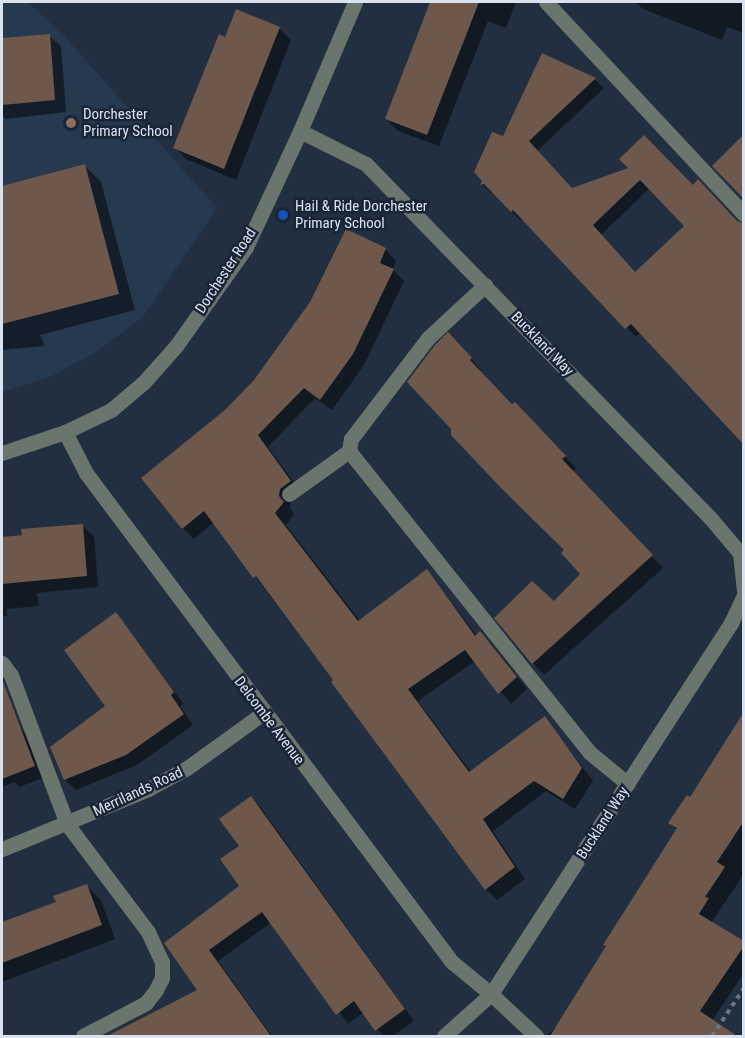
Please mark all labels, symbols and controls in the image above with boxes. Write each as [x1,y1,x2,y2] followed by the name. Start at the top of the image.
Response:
[83,105,173,140] place label: Dorchester Primary School
[64,116,78,130] marker: Dorchester Primary School
[295,197,427,232] place label: Hail & Ride Dorchester Primary School
[276,208,290,222] marker: Hail & Ride Dorchester Primary School
[192,225,260,317] street label: Dorchester Road
[507,308,577,380] street label: Buckland Way
[230,673,308,769] street label: Delcombe Avenue
[90,763,186,821] street label: Merrilands Road
[573,784,633,862] street label: Buckland Way

